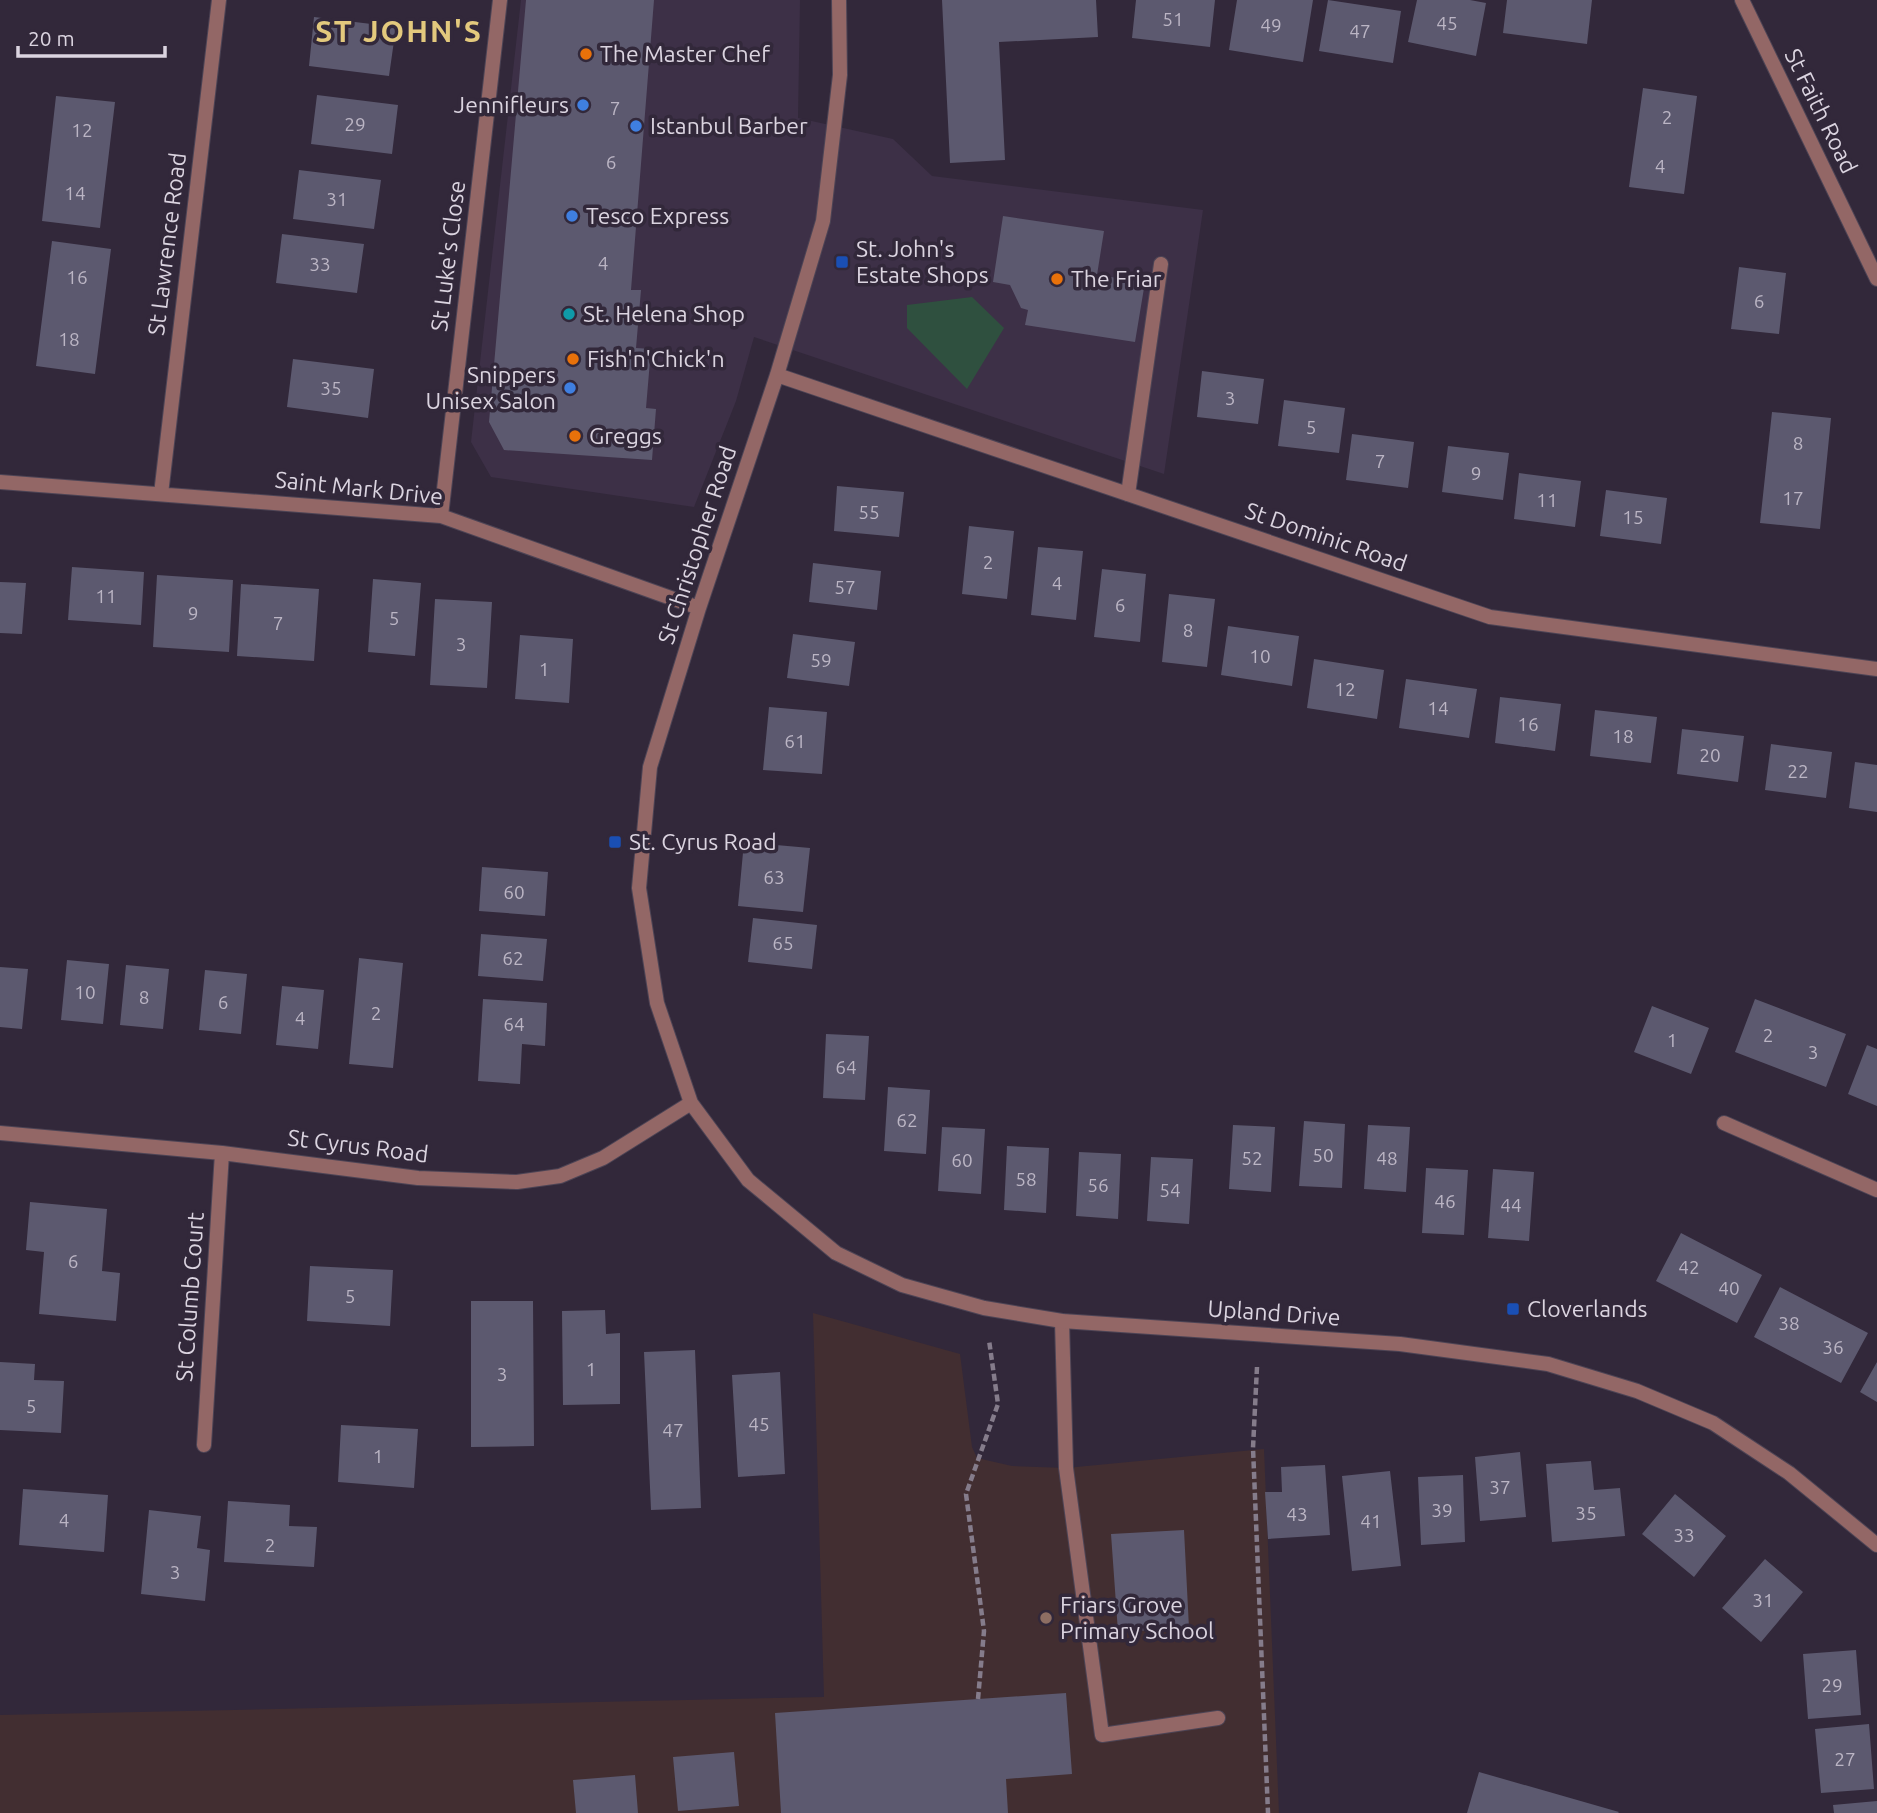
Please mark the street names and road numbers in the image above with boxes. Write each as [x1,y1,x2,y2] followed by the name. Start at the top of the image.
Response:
[1781,44,1862,177] street label: St Faith Road
[143,151,190,337] street label: St Lawrence Road
[426,179,469,333] street label: St Luke's Close
[653,443,740,647] street label: St Christopher Road
[274,466,444,509] street label: Saint Mark Drive
[1242,497,1410,576] street label: St Dominic Road
[286,1124,430,1167] street label: St Cyrus Road
[171,1211,208,1383] street label: St Columb Court
[1207,1295,1341,1330] street label: Upland Drive

